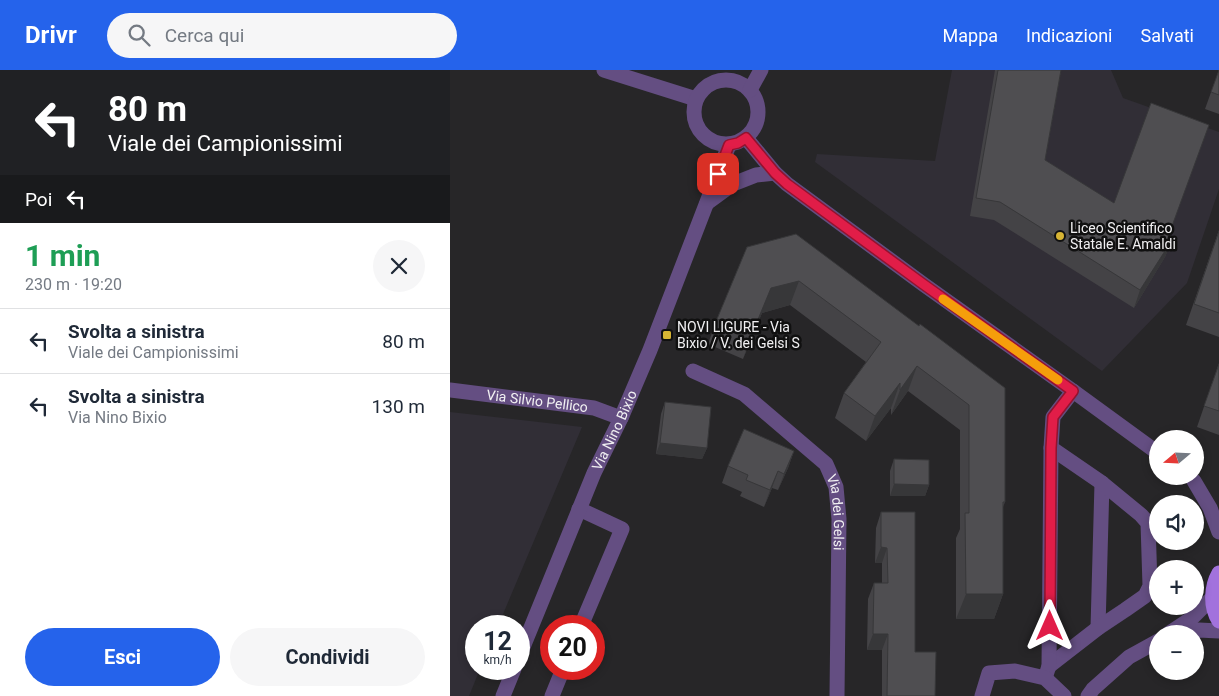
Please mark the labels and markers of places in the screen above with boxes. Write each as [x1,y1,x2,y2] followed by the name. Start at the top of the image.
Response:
[697,153,739,195] pin
[1070,220,1176,252] place label: Liceo Scientifico Statale E. Amaldi
[1054,230,1066,242] marker: Liceo Scientifico Statale E. Amaldi
[677,319,800,351] place label: NOVI LIGURE - Via Bixio / V. dei Gelsi S
[661,329,673,341] marker: NOVI LIGURE - Via Bixio / V. dei Gelsi S

